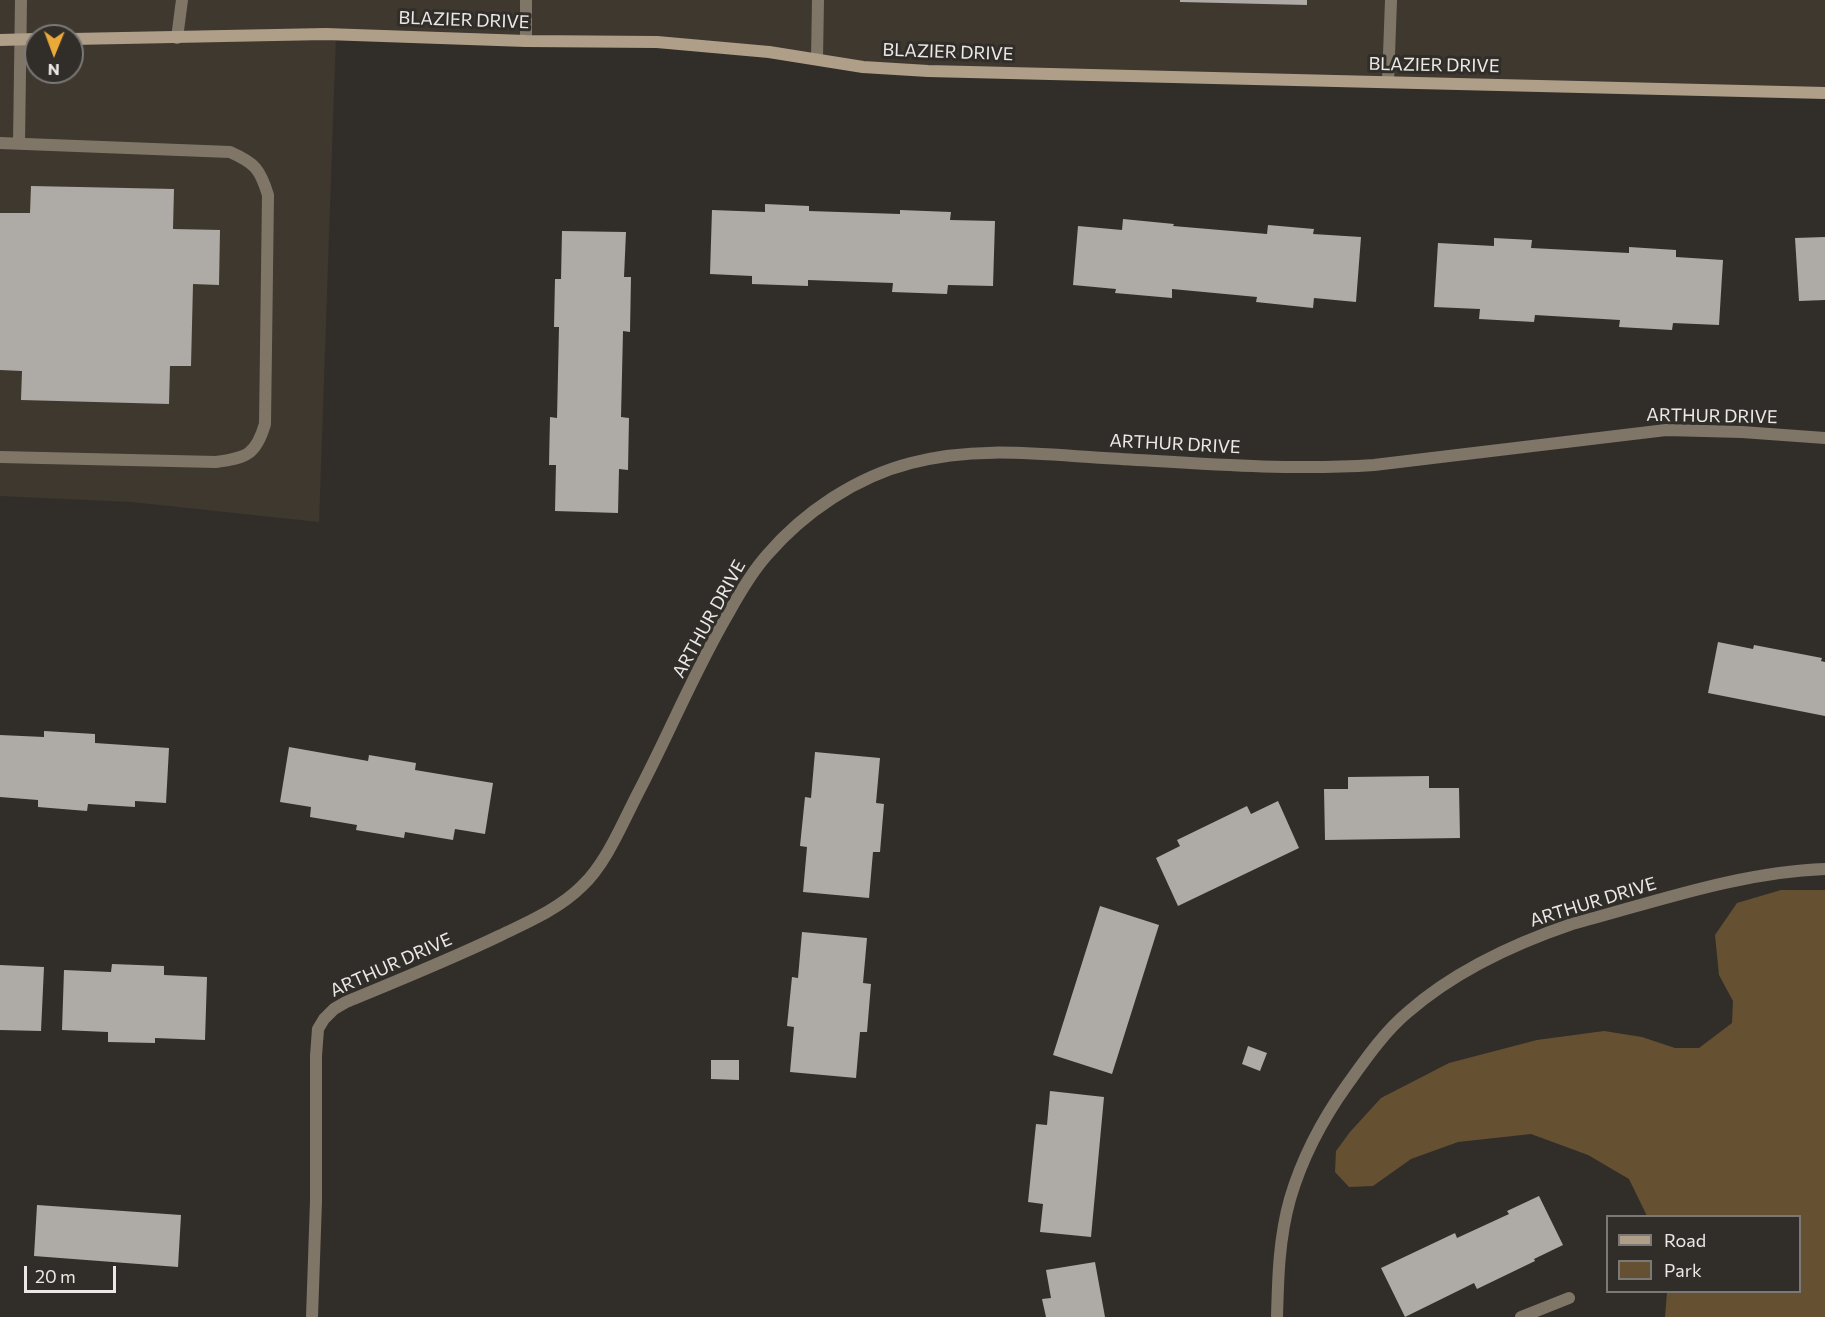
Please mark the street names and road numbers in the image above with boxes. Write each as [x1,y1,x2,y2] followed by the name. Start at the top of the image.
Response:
[398,7,530,33] street label: BLAZIER DRIVE
[882,39,1014,65] street label: BLAZIER DRIVE
[1368,53,1500,77] street label: BLAZIER DRIVE
[1646,404,1778,428] street label: ARTHUR DRIVE
[1109,430,1241,458] street label: ARTHUR DRIVE
[668,556,750,682] street label: ARTHUR DRIVE
[1527,872,1659,932] street label: ARTHUR DRIVE
[327,928,455,1002] street label: ARTHUR DRIVE

